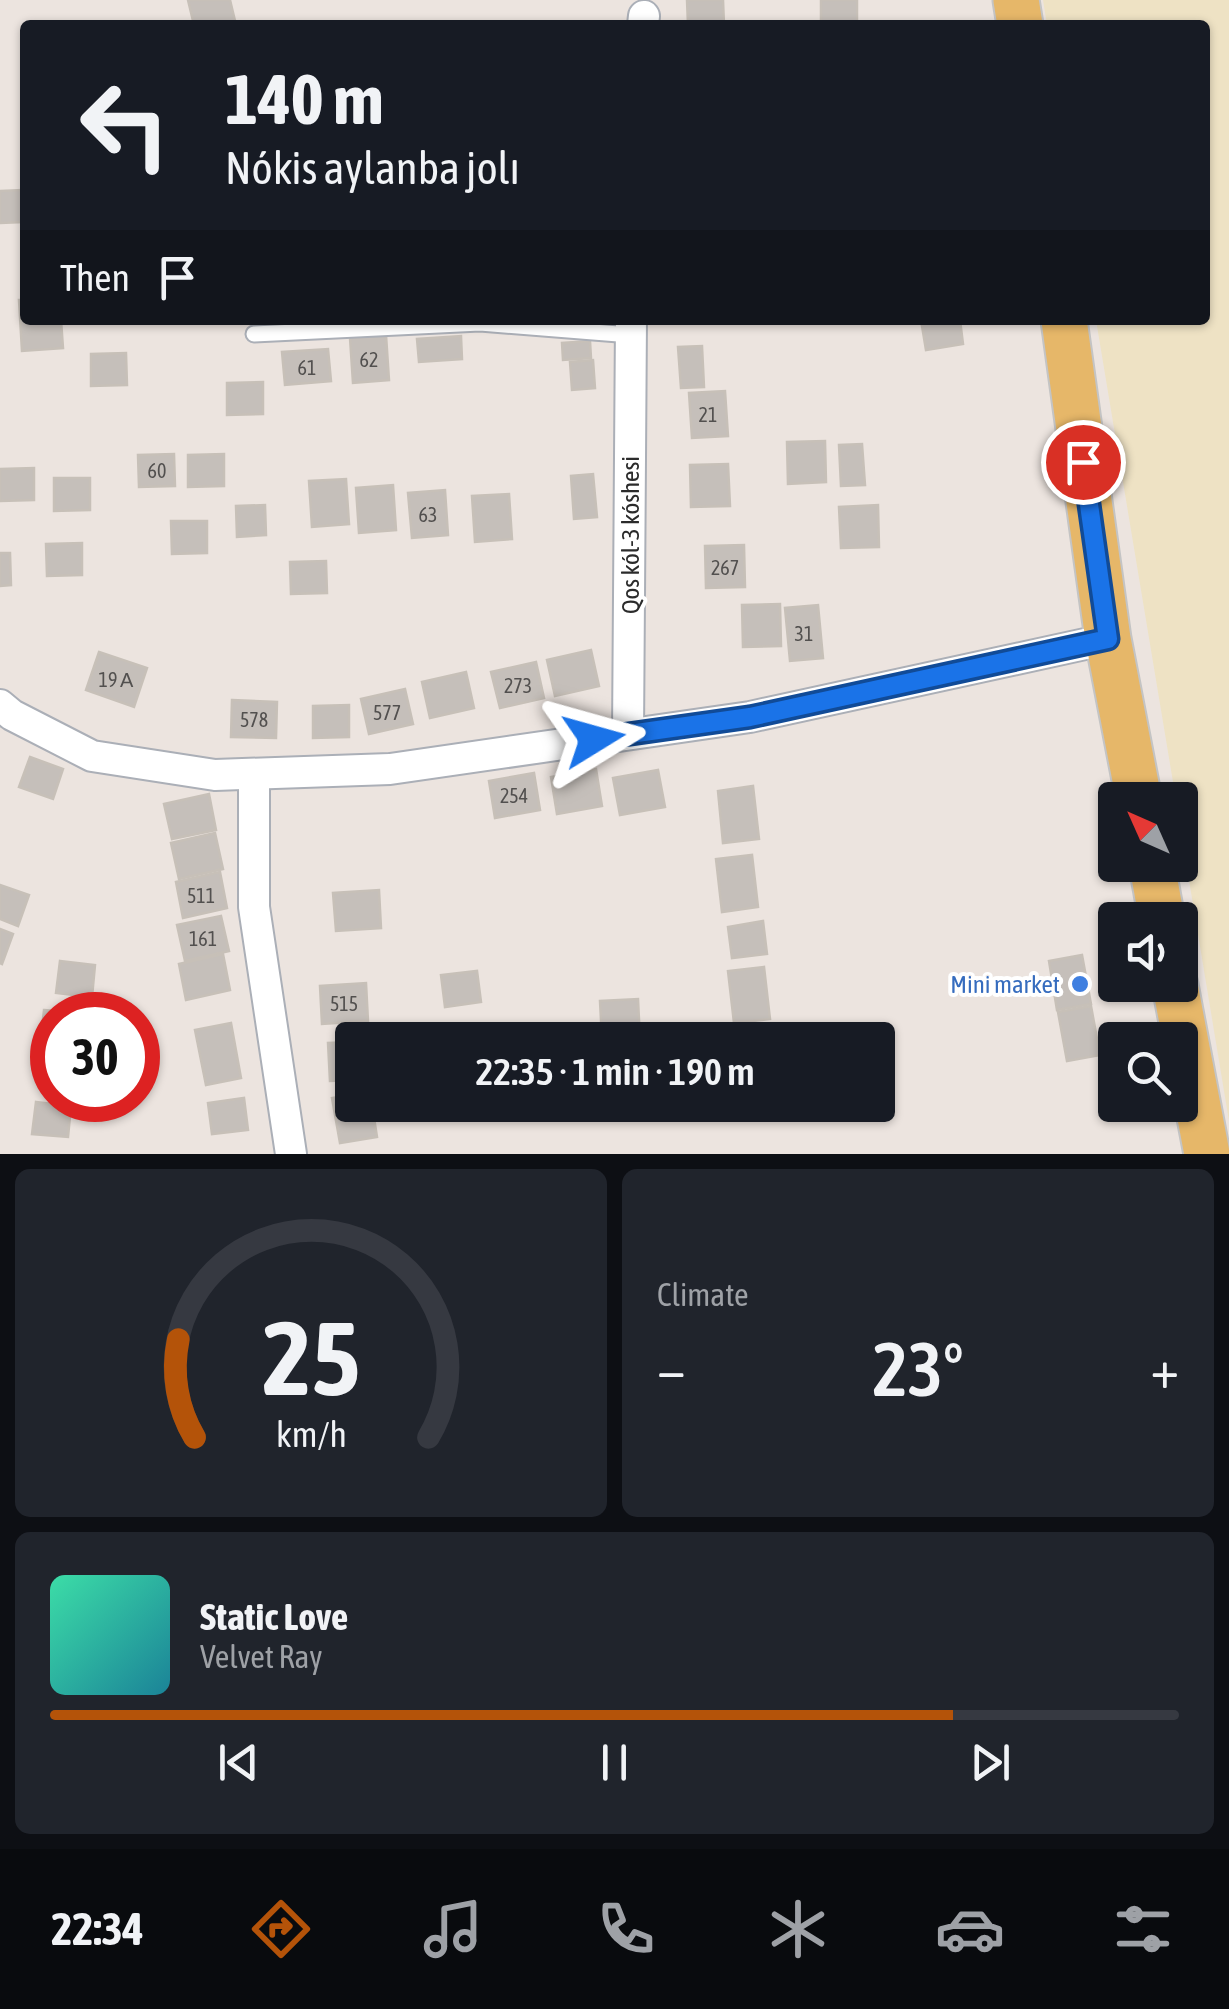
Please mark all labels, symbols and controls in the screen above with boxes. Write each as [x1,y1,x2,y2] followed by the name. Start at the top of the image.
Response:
[225,59,384,139] text: 140 m
[60,60,190,190] icon: left
[225,142,520,194] text: Nókis aylanba jolı
[150,250,205,305] icon: arrive
[60,256,130,299] text: Then
[360,348,378,371] house number: 62
[298,356,316,379] house number: 61
[699,403,717,426] house number: 21
[1041,420,1126,505] pin
[1056,435,1111,490] icon: arrive
[616,456,644,614] street label: Qos kól-3 kóshesi
[148,459,166,482] house number: 60
[419,503,437,526] house number: 63
[711,556,739,579] house number: 267
[795,622,813,645] house number: 31
[99,668,134,691] house number: 19 А
[504,674,532,697] house number: 273
[542,687,646,791] position arrow
[373,701,401,724] house number: 577
[240,708,268,731] house number: 578
[1098,782,1198,882] north arrow
[1098,782,1198,1122] map controls
[500,784,528,807] house number: 254
[187,884,215,907] house number: 511
[1098,902,1198,1002] button: sound
[189,927,217,950] house number: 161
[950,970,1060,998] place label: Mini market
[1069,973,1091,995] marker: Mini market
[30,992,160,1122] speed limit sign: 30
[330,992,358,1015] house number: 515
[1098,1022,1198,1122] button: search
[475,1050,755,1093] text: 22:35 · 1 min · 190 m
[657,1276,749,1313] text: Climate
[262,1298,360,1417] text: 25
[872,1326,964,1412] text: 23°
[657,1337,686,1400] text: −
[1150,1337,1179,1400] text: +
[276,1414,346,1455] text: km/h
[200,1595,348,1638] text: Static Love
[200,1638,322,1675] text: Velvet Ray
[211,1735,266,1790] icon: previous
[587,1735,642,1790] icon: pause
[963,1735,1018,1790] icon: next
[246,1894,316,1964] icon: directions
[418,1894,488,1964] icon: music
[591,1894,661,1964] icon: phone
[763,1894,833,1964] icon: climate
[935,1894,1005,1964] icon: car
[1108,1894,1178,1964] icon: filters
[51,1903,144,1955] text: 22:34

